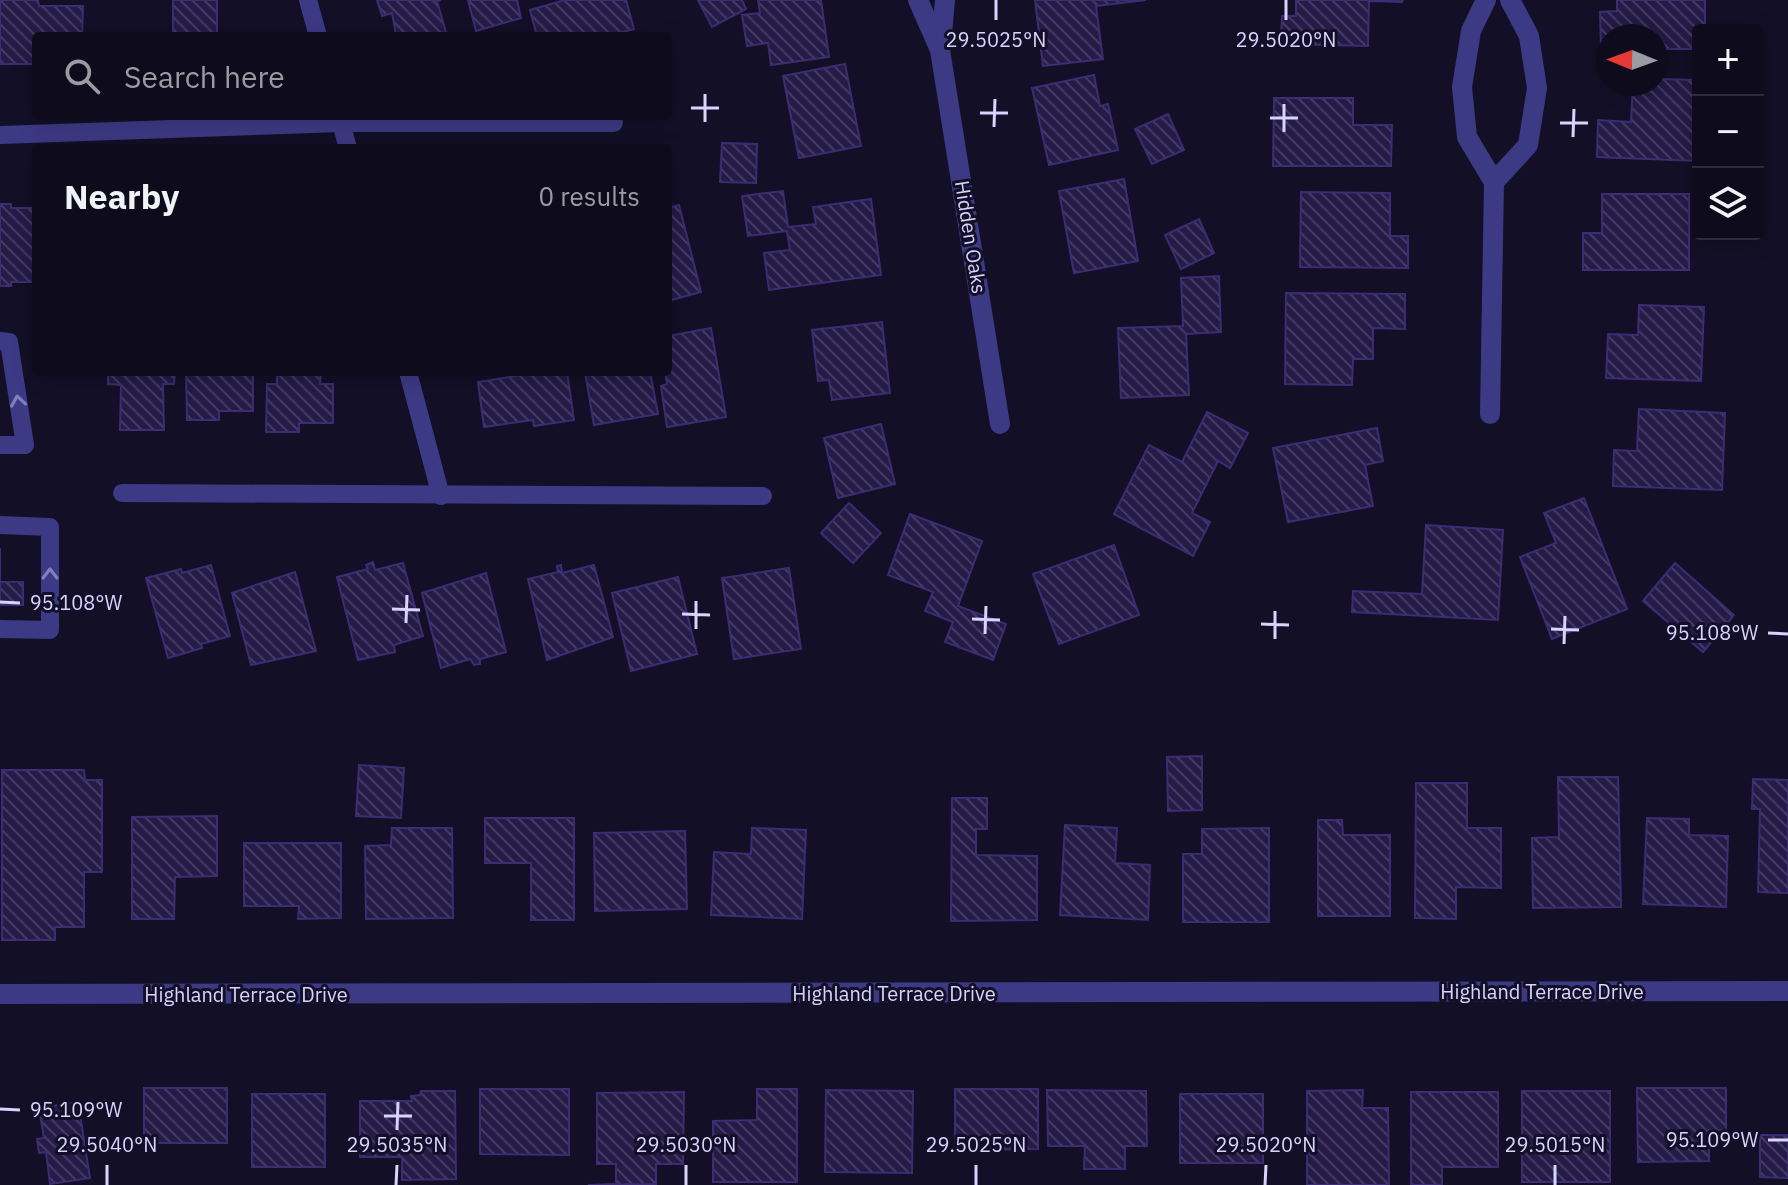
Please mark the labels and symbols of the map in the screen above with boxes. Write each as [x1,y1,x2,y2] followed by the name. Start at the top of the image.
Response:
[1596,24,1668,96] north arrow
[946,26,1046,53] text: 29.5025°N
[1236,26,1336,53] text: 29.5020°N
[949,178,993,296] street label: Hidden Oaks
[10,394,27,408] one-way arrow
[41,567,59,580] one-way arrow
[30,589,122,616] text: 95.108°W
[1666,619,1758,646] text: 95.108°W
[1440,978,1644,1005] street label: Highland Terrace Drive
[792,980,996,1007] street label: Highland Terrace Drive
[144,981,348,1008] street label: Highland Terrace Drive
[30,1096,122,1123] text: 95.109°W
[1666,1126,1758,1153] text: 95.109°W
[57,1131,157,1158] text: 29.5040°N
[347,1131,447,1158] text: 29.5035°N
[636,1131,736,1158] text: 29.5030°N
[926,1131,1026,1158] text: 29.5025°N
[1216,1131,1316,1158] text: 29.5020°N
[1505,1131,1605,1158] text: 29.5015°N

